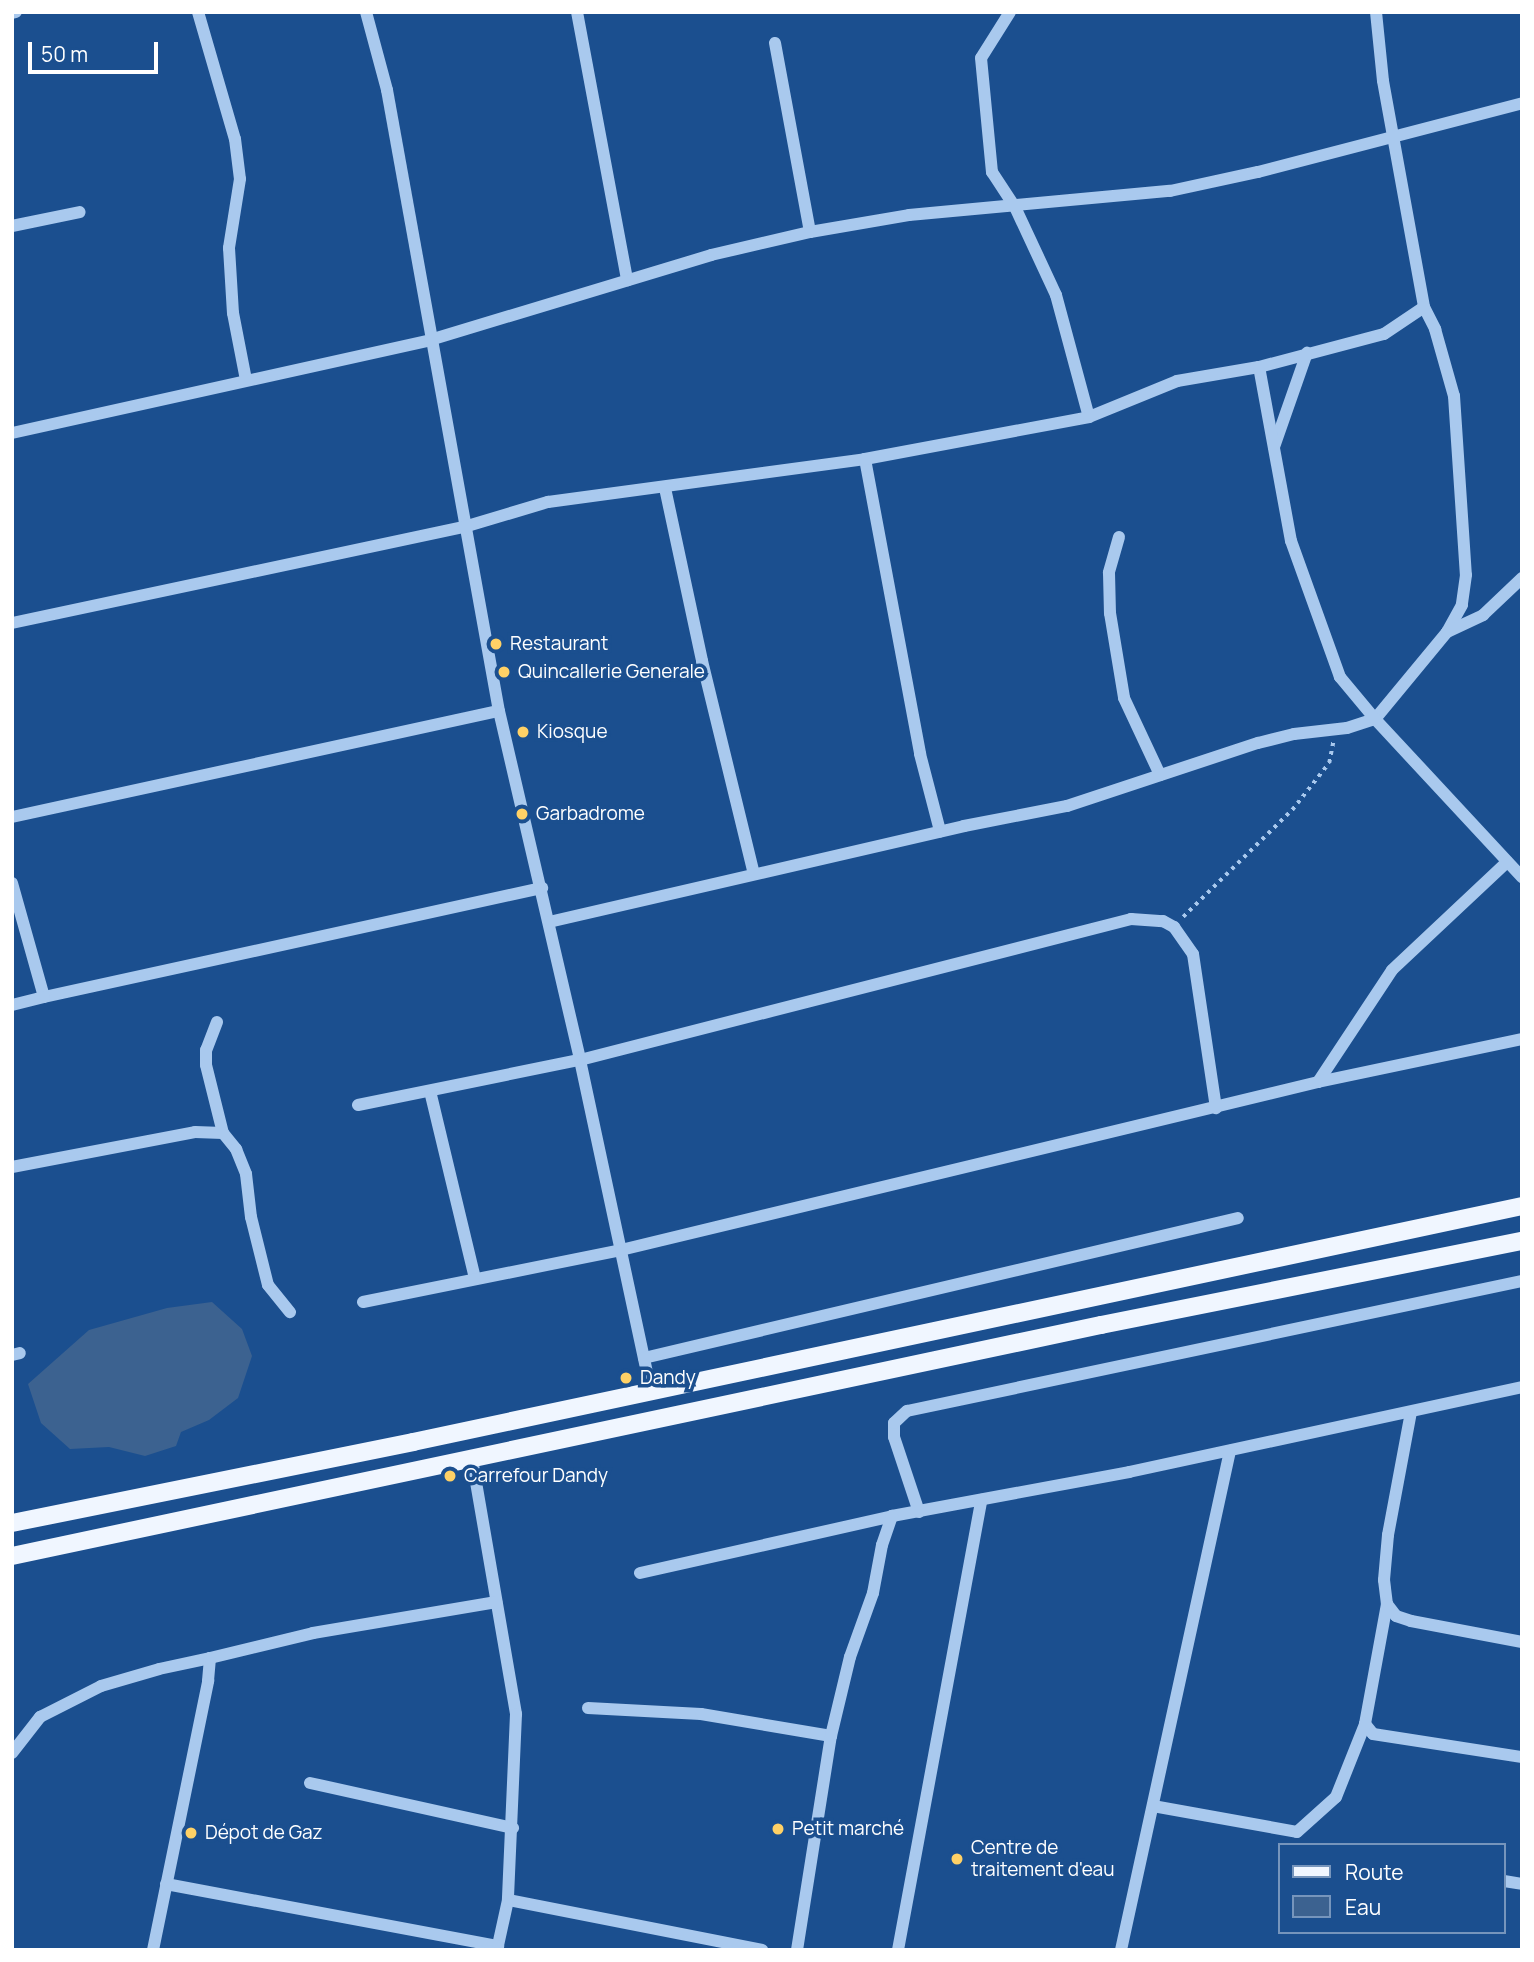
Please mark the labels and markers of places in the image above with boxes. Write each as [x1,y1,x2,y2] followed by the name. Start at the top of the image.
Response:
[510,633,608,655] place label: Restaurant
[488,636,504,652] marker: Restaurant
[518,661,705,683] place label: Quincallerie Generale
[496,664,512,680] marker: Quincallerie Generale
[537,721,607,743] place label: Kiosque
[515,724,531,740] marker: Kiosque
[536,803,645,825] place label: Garbadrome
[514,806,530,822] marker: Garbadrome
[640,1367,696,1389] place label: Dandy
[618,1370,634,1386] marker: Dandy
[464,1465,608,1487] place label: Carrefour Dandy
[442,1468,458,1484] marker: Carrefour Dandy
[792,1818,904,1840] place label: Petit marché
[770,1821,786,1837] marker: Petit marché
[205,1822,323,1844] place label: Dépot de Gaz
[183,1825,199,1841] marker: Dépot de Gaz
[971,1837,1114,1881] place label: Centre de traitement d'eau
[949,1851,965,1867] marker: Centre de traitement d'eau

